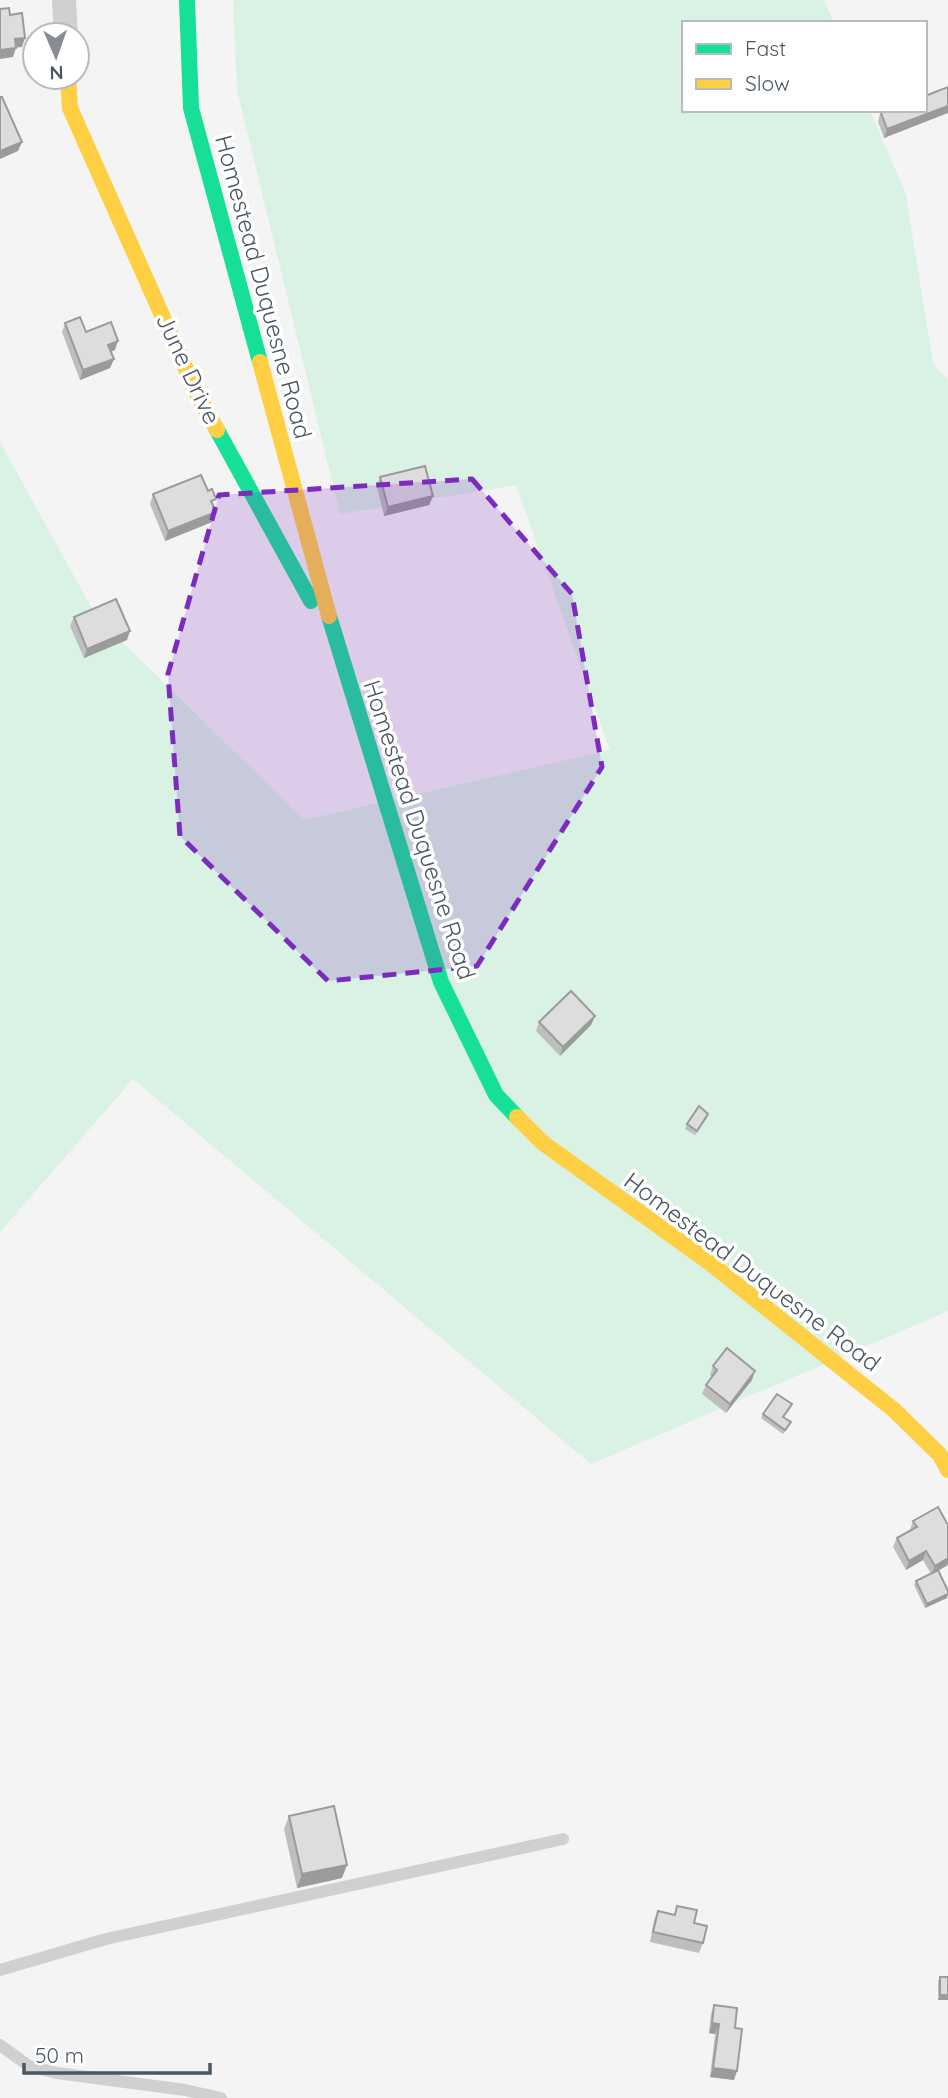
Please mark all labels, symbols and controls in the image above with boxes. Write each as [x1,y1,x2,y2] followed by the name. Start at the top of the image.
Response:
[21,21,91,91] north arrow
[682,21,927,112] legend
[745,35,786,61] text: Fast
[49,61,64,85] text: N
[745,70,790,96] text: Slow
[209,132,319,442] street label: Homestead Duquesne Road
[150,308,228,429] street label: June Drive
[357,676,483,983] street label: Homestead Duquesne Road
[618,1165,887,1377] street label: Homestead Duquesne Road
[24,2032,210,2076] scale bar
[35,2042,84,2068] text: 50 m

